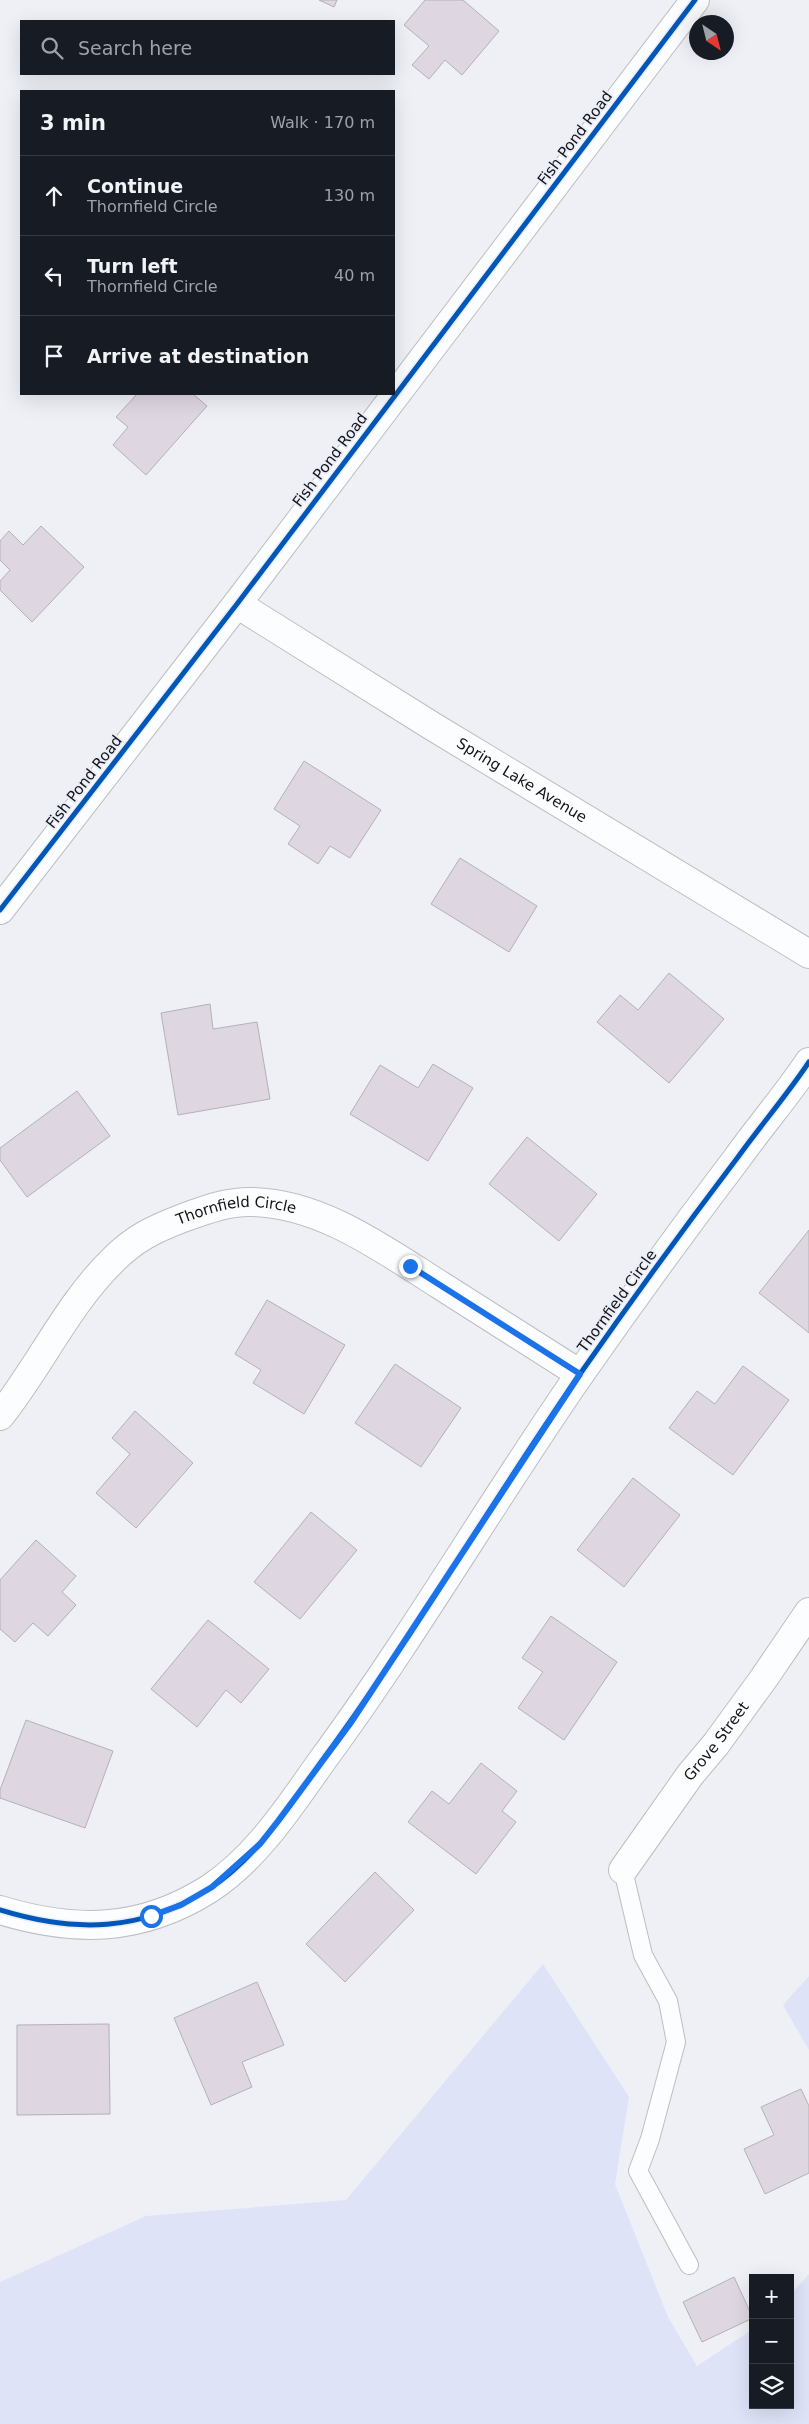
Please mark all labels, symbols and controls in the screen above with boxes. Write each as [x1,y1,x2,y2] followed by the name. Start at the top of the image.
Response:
[689,15,734,60] north arrow
[20,20,395,75] search box
[38,34,66,62] icon: search
[78,37,192,59] text: Search here
[534,87,616,189] street label: Fish Pond Road
[40,111,106,135] text: 3 min
[270,113,375,132] text: Walk · 170 m
[87,175,183,197] text: Continue
[40,182,68,210] icon: ahead
[324,186,375,205] text: 130 m
[87,197,218,216] text: Thornfield Circle
[87,255,178,277] text: Turn left
[40,262,68,290] icon: left
[334,266,375,285] text: 40 m
[87,277,218,296] text: Thornfield Circle
[40,342,68,370] icon: arrive
[87,345,309,367] text: Arrive at destination
[289,409,371,511] street label: Fish Pond Road
[42,732,126,832] street label: Fish Pond Road
[454,734,590,827] street label: Spring Lake Avenue
[173,1193,298,1229] street label: Thornfield Circle
[573,1246,660,1357] street label: Thornfield Circle
[399,1255,422,1278] route end
[680,1698,753,1784] street label: Grove Street
[140,1905,163,1928] route start
[749,2274,794,2409] map controls
[749,2274,794,2319] button: +
[749,2319,794,2364] button: −
[749,2364,794,2409] button: layers

